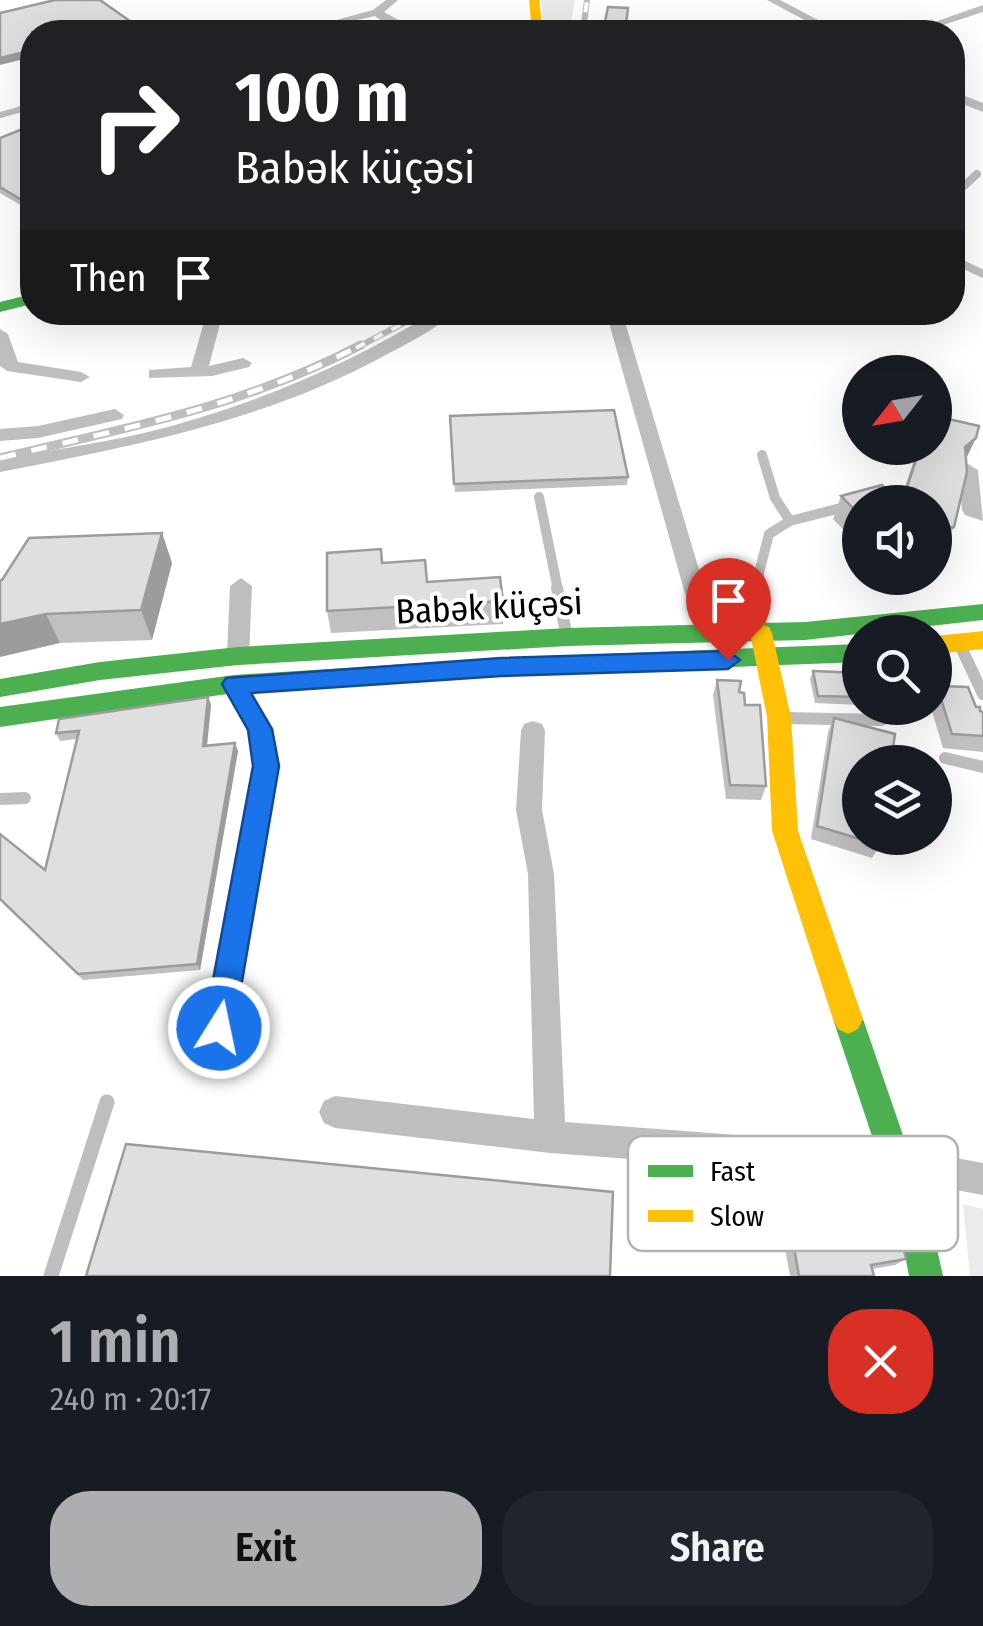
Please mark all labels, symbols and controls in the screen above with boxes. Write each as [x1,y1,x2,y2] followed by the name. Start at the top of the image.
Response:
[235,56,409,140] text: 100 m
[70,60,200,190] icon: right
[235,141,475,195] text: Babək küçəsi
[166,250,221,305] icon: arrive
[70,255,146,301] text: Then
[842,355,952,465] north arrow
[842,355,952,855] map controls
[842,485,952,595] button: sound
[686,558,771,661] pin
[701,573,756,628] icon: arrive
[395,581,583,633] street label: Babək küçəsi
[842,615,952,725] button: search
[842,745,952,855] button: layers
[167,976,271,1080] position arrow
[628,1136,958,1251] legend
[710,1155,756,1188] text: Fast
[710,1200,764,1233] text: Slow
[50,1306,181,1378] text: 1 min
[828,1309,933,1414] button: close
[50,1380,211,1418] text: 240 m · 20:17
[50,1491,482,1606] button: Exit
[502,1491,933,1606] button: Share

